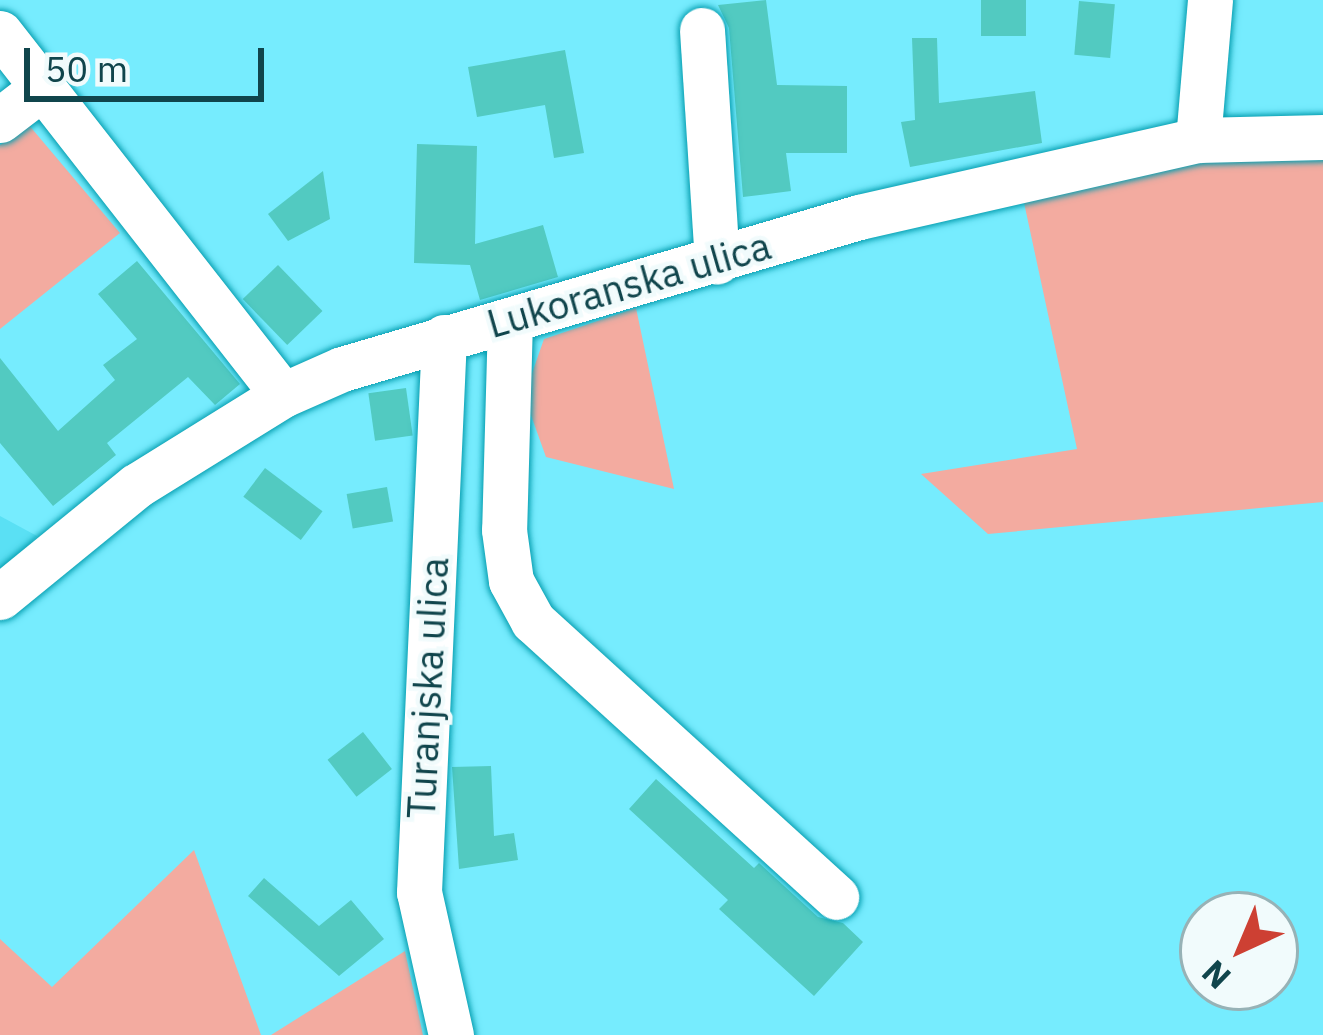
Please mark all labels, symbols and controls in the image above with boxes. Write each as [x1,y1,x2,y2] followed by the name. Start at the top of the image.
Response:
[30,24,270,98] scale bar
[45,45,128,92] text: 50 m
[482,222,776,348] street label: Lukoranska ulica
[398,556,458,820] street label: Turanjska ulica
[1179,891,1299,1011] north arrow
[1192,951,1239,999] text: N

